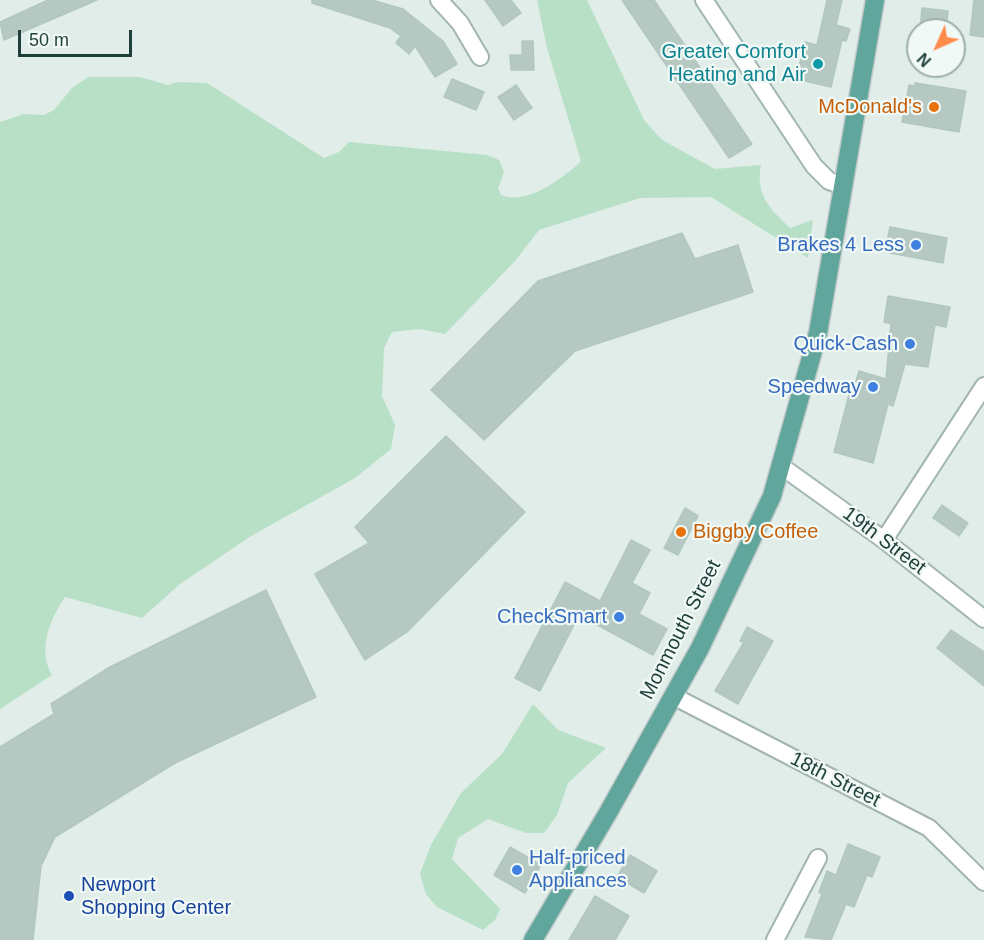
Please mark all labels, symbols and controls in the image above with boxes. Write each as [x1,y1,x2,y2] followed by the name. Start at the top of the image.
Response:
[21,18,135,56] scale bar
[906,18,966,78] north arrow
[29,30,69,50] text: 50 m
[662,40,806,87] place label: Greater Comfort Heating and Air
[914,50,934,70] text: N
[811,57,825,71] marker: Greater Comfort Heating and Air
[818,95,922,119] place label: McDonald's
[927,100,941,114] marker: McDonald's
[777,233,904,257] place label: Brakes 4 Less
[909,238,923,252] marker: Brakes 4 Less
[794,332,898,356] place label: Quick-Cash
[903,337,917,351] marker: Quick-Cash
[768,375,861,399] place label: Speedway
[866,380,880,394] marker: Speedway
[838,502,930,580] street label: 19th Street
[693,520,818,544] place label: Biggby Coffee
[674,525,688,539] marker: Biggby Coffee
[635,556,727,704] street label: Monmouth Street
[497,605,607,629] place label: CheckSmart
[612,610,626,624] marker: CheckSmart
[786,747,884,813] street label: 18th Street
[529,846,627,893] place label: Half-priced Appliances
[510,863,524,877] marker: Half-priced Appliances
[81,873,231,920] place label: Newport Shopping Center
[62,889,76,903] marker: Newport Shopping Center

